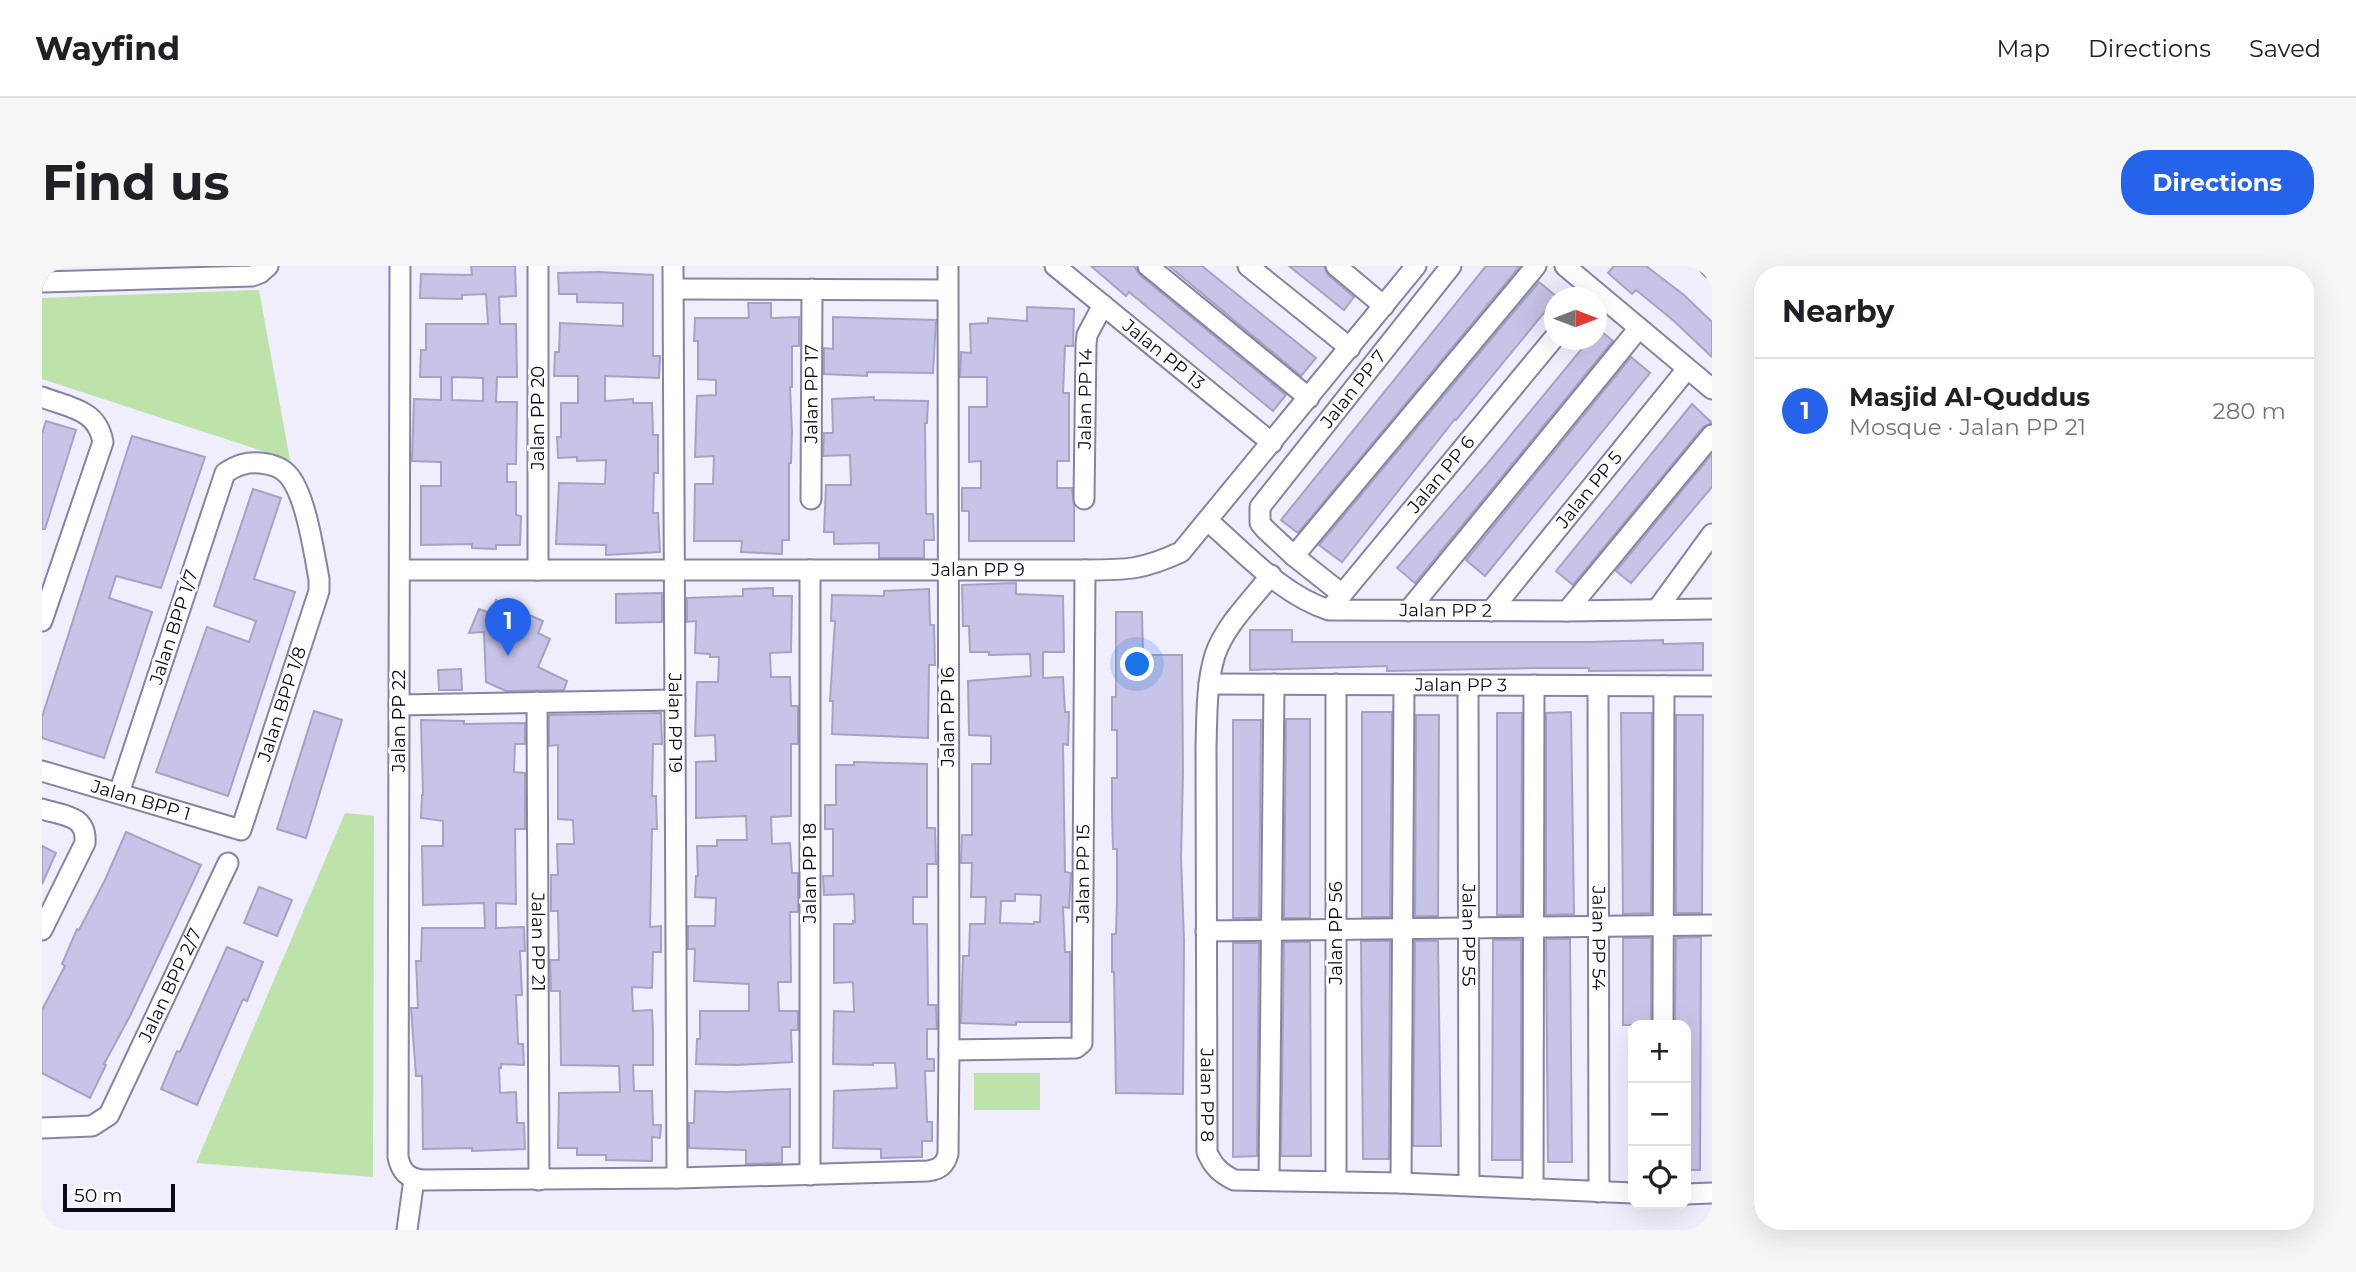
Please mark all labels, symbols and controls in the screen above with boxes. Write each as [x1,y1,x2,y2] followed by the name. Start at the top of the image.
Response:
[35,28,180,68] text: Wayfind
[1997,34,2050,63] text: Map
[2088,34,2211,63] text: Directions
[2249,34,2321,63] text: Saved
[2121,150,2314,215] button: Directions
[42,153,230,212] text: Find us
[1544,287,1607,350] north arrow
[1782,293,1894,330] text: Nearby
[1117,314,1209,394] street label: Jalan PP 13
[800,344,823,445] street label: Jalan PP 17
[1315,346,1391,433] street label: Jalan PP 7
[1074,348,1097,451] street label: Jalan PP 14
[527,366,549,471] street label: Jalan PP 20
[1849,381,2090,413] text: Masjid Al-Quddus
[1800,397,1810,425] text: 1
[2213,397,2286,425] text: 280 m
[1849,413,2086,441] text: Mosque · Jalan PP 21
[1402,432,1479,518] street label: Jalan PP 6
[1551,447,1627,533] street label: Jalan PP 5
[930,559,1025,581] street label: Jalan PP 9
[145,567,203,688] street label: Jalan BPP 1/7
[485,598,531,656] pin: 1
[1398,599,1492,622] street label: Jalan PP 2
[253,644,311,765] street label: Jalan BPP 1/8
[1120,647,1154,681] your location
[937,667,959,768] street label: Jalan PP 16
[388,670,410,773] street label: Jalan PP 22
[664,672,686,773] street label: Jalan PP 19
[1414,674,1507,696] street label: Jalan PP 3
[88,775,193,825] street label: Jalan BPP 1
[799,823,821,924] street label: Jalan PP 18
[1072,824,1094,924] street label: Jalan PP 15
[1325,881,1347,986] street label: Jalan PP 56
[1457,883,1480,986] street label: Jalan PP 55
[1587,885,1610,990] street label: Jalan PP 54
[527,891,549,992] street label: Jalan PP 21
[134,925,207,1046] street label: Jalan BPP 2/7
[1628,1020,1691,1209] map controls
[1628,1020,1691,1083] button: +
[1196,1047,1218,1142] street label: Jalan PP 8
[1628,1083,1691,1146] button: −
[1628,1146,1691,1209] button: locate
[63,1181,175,1213] scale bar
[74,1184,122,1207] text: 50 m

